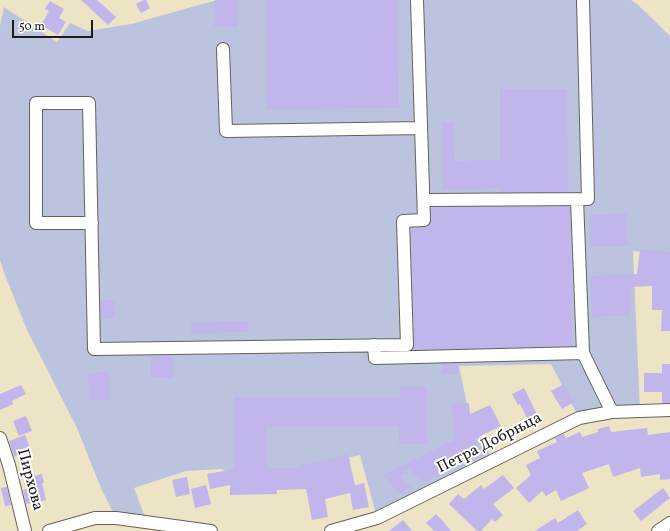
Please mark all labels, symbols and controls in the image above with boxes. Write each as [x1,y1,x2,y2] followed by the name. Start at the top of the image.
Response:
[14,12,95,38] scale bar
[19,19,45,35] text: 50 m
[434,409,546,479] street label: Петра Добрњца
[12,447,46,513] street label: Пирхова

